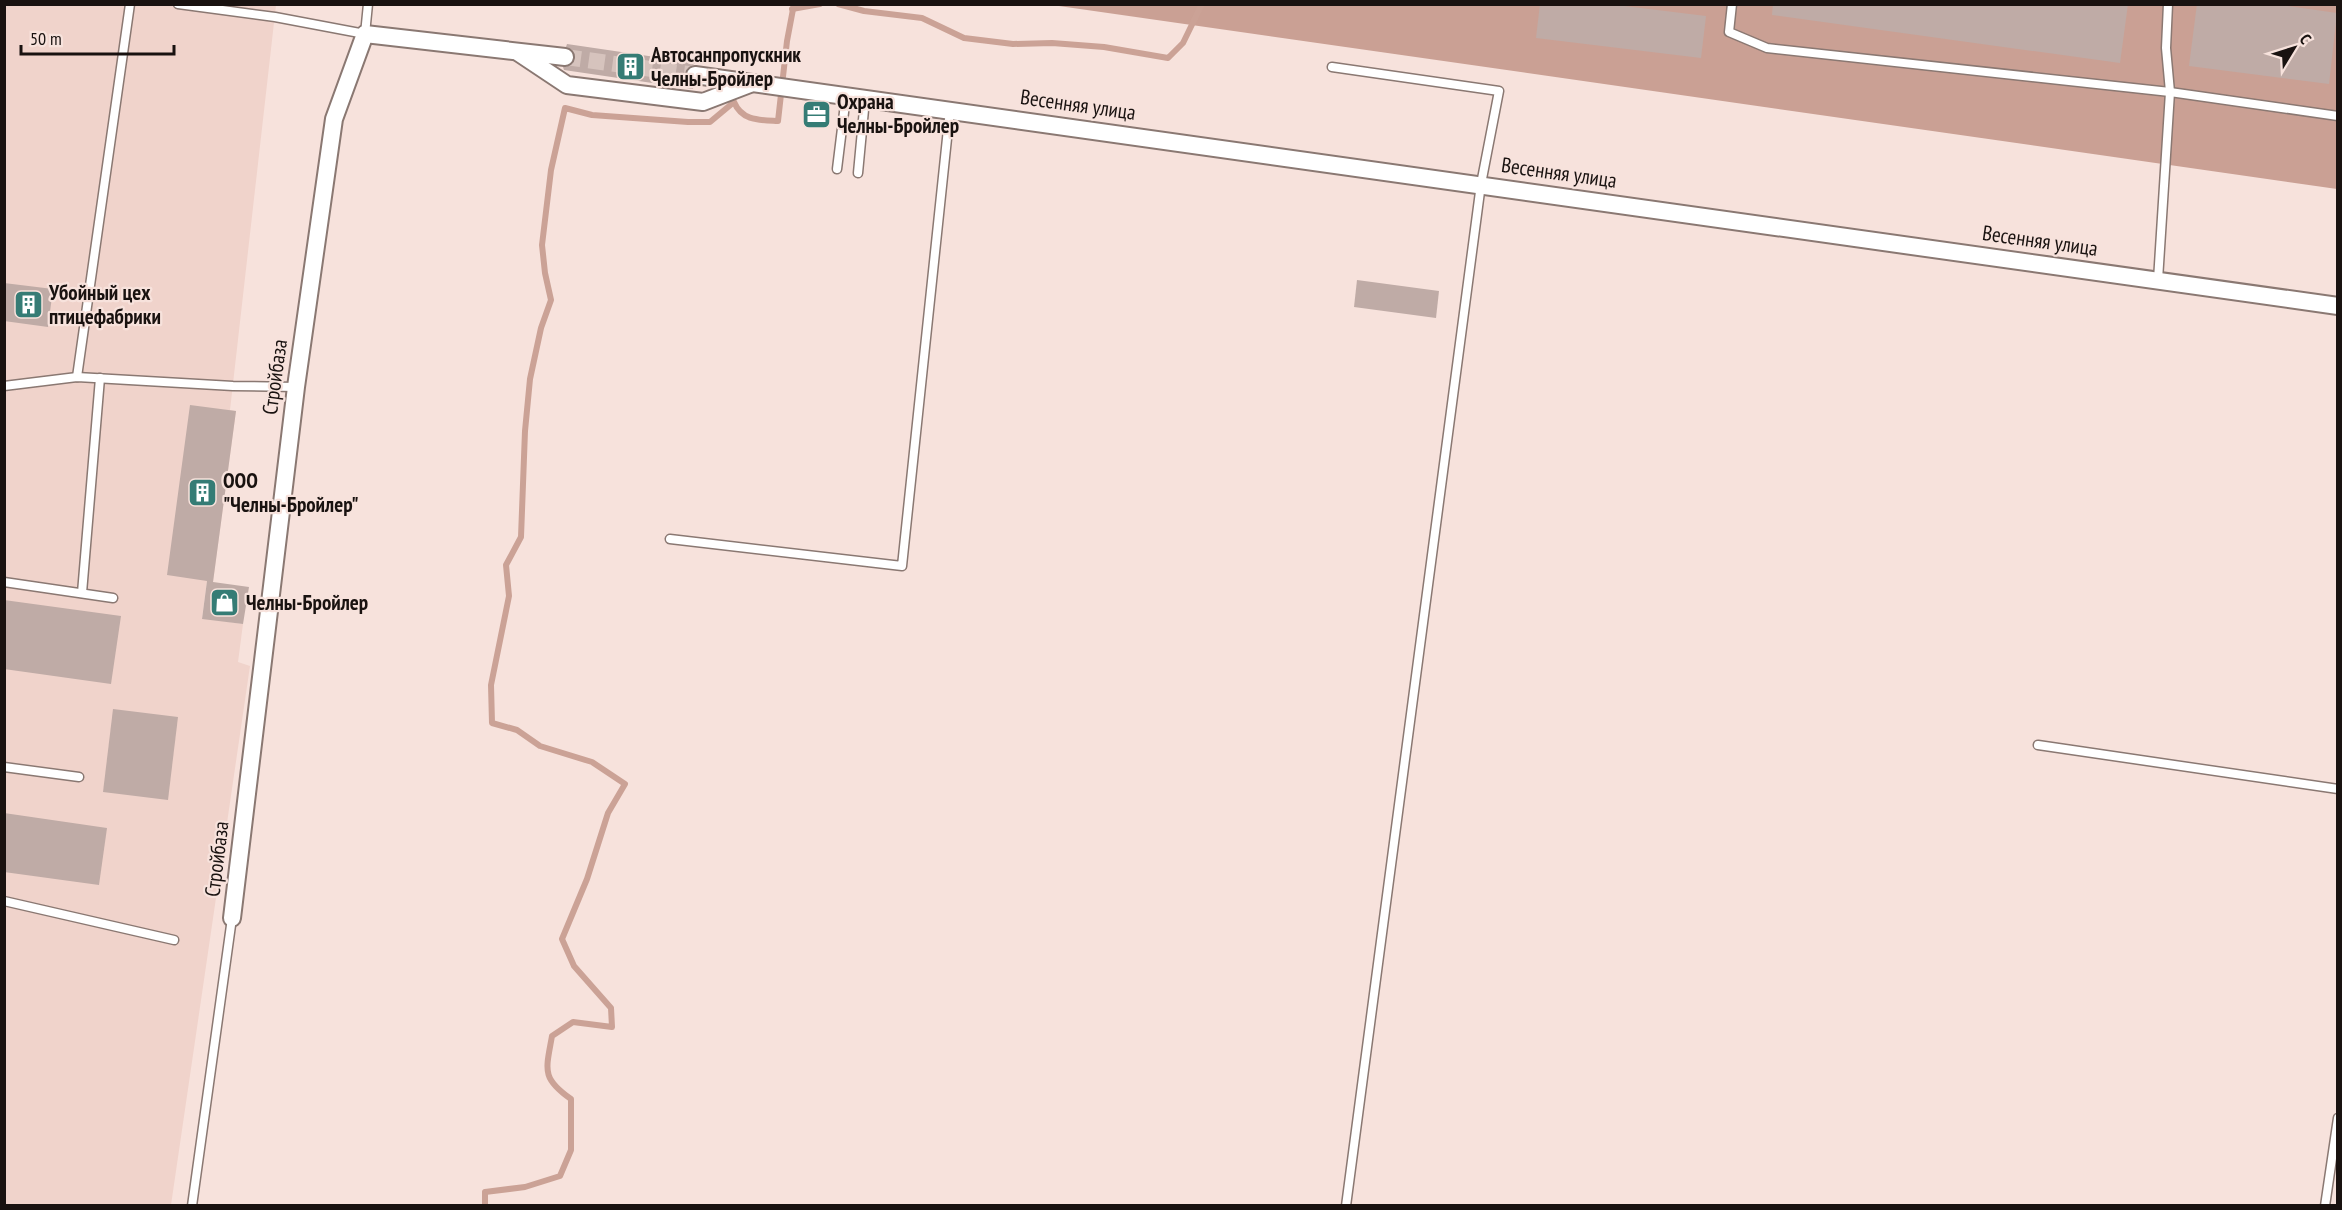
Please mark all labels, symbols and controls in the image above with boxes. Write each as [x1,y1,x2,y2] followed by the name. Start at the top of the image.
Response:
[21,18,174,56] scale bar
[2264,18,2324,78] north arrow
[30,27,62,50] text: 50 m
[2296,30,2316,48] text: С
[650,41,801,92] place label: Автосанпропускник Челны-Бройлер
[614,51,646,83] building icon: Автосанпропускник Челны-Бройлер
[1019,83,1137,126] street label: Весенняя улица
[837,88,959,139] place label: Охрана Челны-Бройлер
[800,98,832,130] office icon: Охрана Челны-Бройлер
[1500,151,1618,194] street label: Весенняя улица
[1981,219,2099,262] street label: Весенняя улица
[48,279,161,330] place label: Убойный цех птицефабрики
[12,289,44,321] building icon: Убойный цех птицефабрики
[256,337,293,416] street label: Стройбаза
[223,467,359,518] place label: ООО "Челны-Бройлер"
[186,477,218,509] building icon: ООО "Челны-Бройлер"
[209,587,241,619] shop icon: Челны-Бройлер
[246,589,368,616] place label: Челны-Бройлер
[198,820,235,898] street label: Стройбаза

